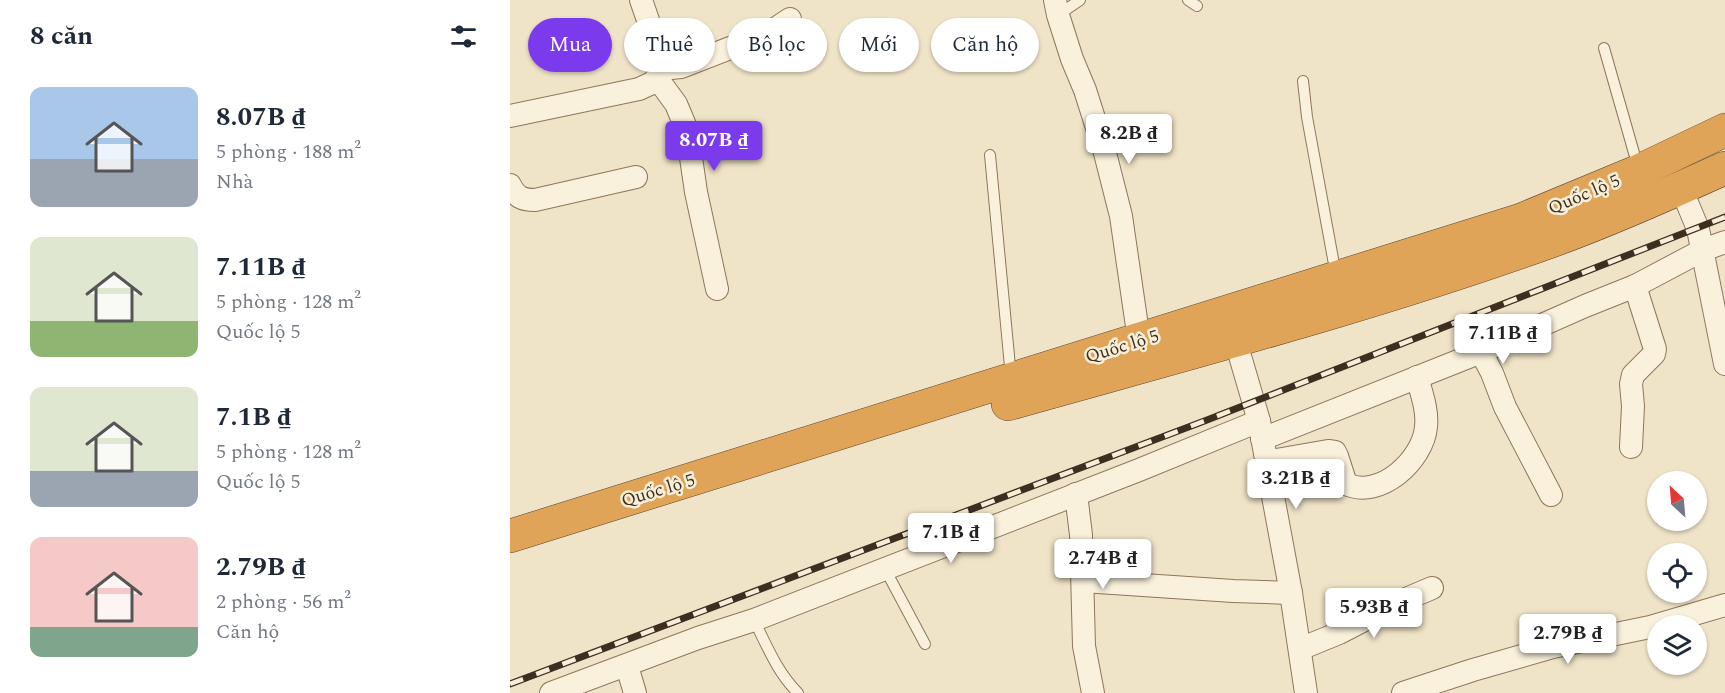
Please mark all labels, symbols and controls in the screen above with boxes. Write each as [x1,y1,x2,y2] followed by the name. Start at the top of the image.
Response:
[30,16,93,56] text: 8 căn
[528,18,612,72] chip: Mua
[624,18,715,72] chip: Thuê
[727,18,827,72] chip: Bộ lọc
[839,18,919,72] chip: Mới
[931,18,1039,72] chip: Căn hộ
[447,20,480,53] icon: filters
[216,97,306,137] text: 8.07B ₫
[78,111,150,183] icon: home
[1080,114,1178,165] pin: 8.2B ₫
[1100,118,1158,148] text: 8.2B ₫
[659,121,769,172] pin: 8.07B ₫
[679,125,749,155] text: 8.07B ₫
[216,137,361,167] text: 5 phòng · 188 m²
[216,167,253,197] text: Nhà
[1544,167,1624,222] street label: Quốc lộ 5
[216,247,306,287] text: 7.11B ₫
[78,261,150,333] icon: home
[216,287,361,317] text: 5 phòng · 128 m²
[1448,314,1558,365] pin: 7.11B ₫
[216,317,301,347] text: Quốc lộ 5
[1468,318,1538,348] text: 7.11B ₫
[1082,322,1162,371] street label: Quốc lộ 5
[216,397,292,437] text: 7.1B ₫
[78,411,150,483] icon: home
[216,437,361,467] text: 5 phòng · 128 m²
[1241,459,1351,510] pin: 3.21B ₫
[1261,463,1331,493] text: 3.21B ₫
[618,466,698,515] street label: Quốc lộ 5
[216,467,301,497] text: Quốc lộ 5
[1647,471,1707,531] north arrow
[1647,471,1707,675] map controls
[902,513,1000,564] pin: 7.1B ₫
[922,517,980,547] text: 7.1B ₫
[1048,539,1158,590] pin: 2.74B ₫
[1068,543,1138,573] text: 2.74B ₫
[1647,543,1707,603] button: locate
[216,547,306,587] text: 2.79B ₫
[78,561,150,633] icon: home
[216,587,351,617] text: 2 phòng · 56 m²
[1319,588,1429,639] pin: 5.93B ₫
[1339,592,1409,622] text: 5.93B ₫
[1513,614,1623,665] pin: 2.79B ₫
[1647,615,1707,675] button: layers
[216,617,279,647] text: Căn hộ
[1533,618,1603,648] text: 2.79B ₫

